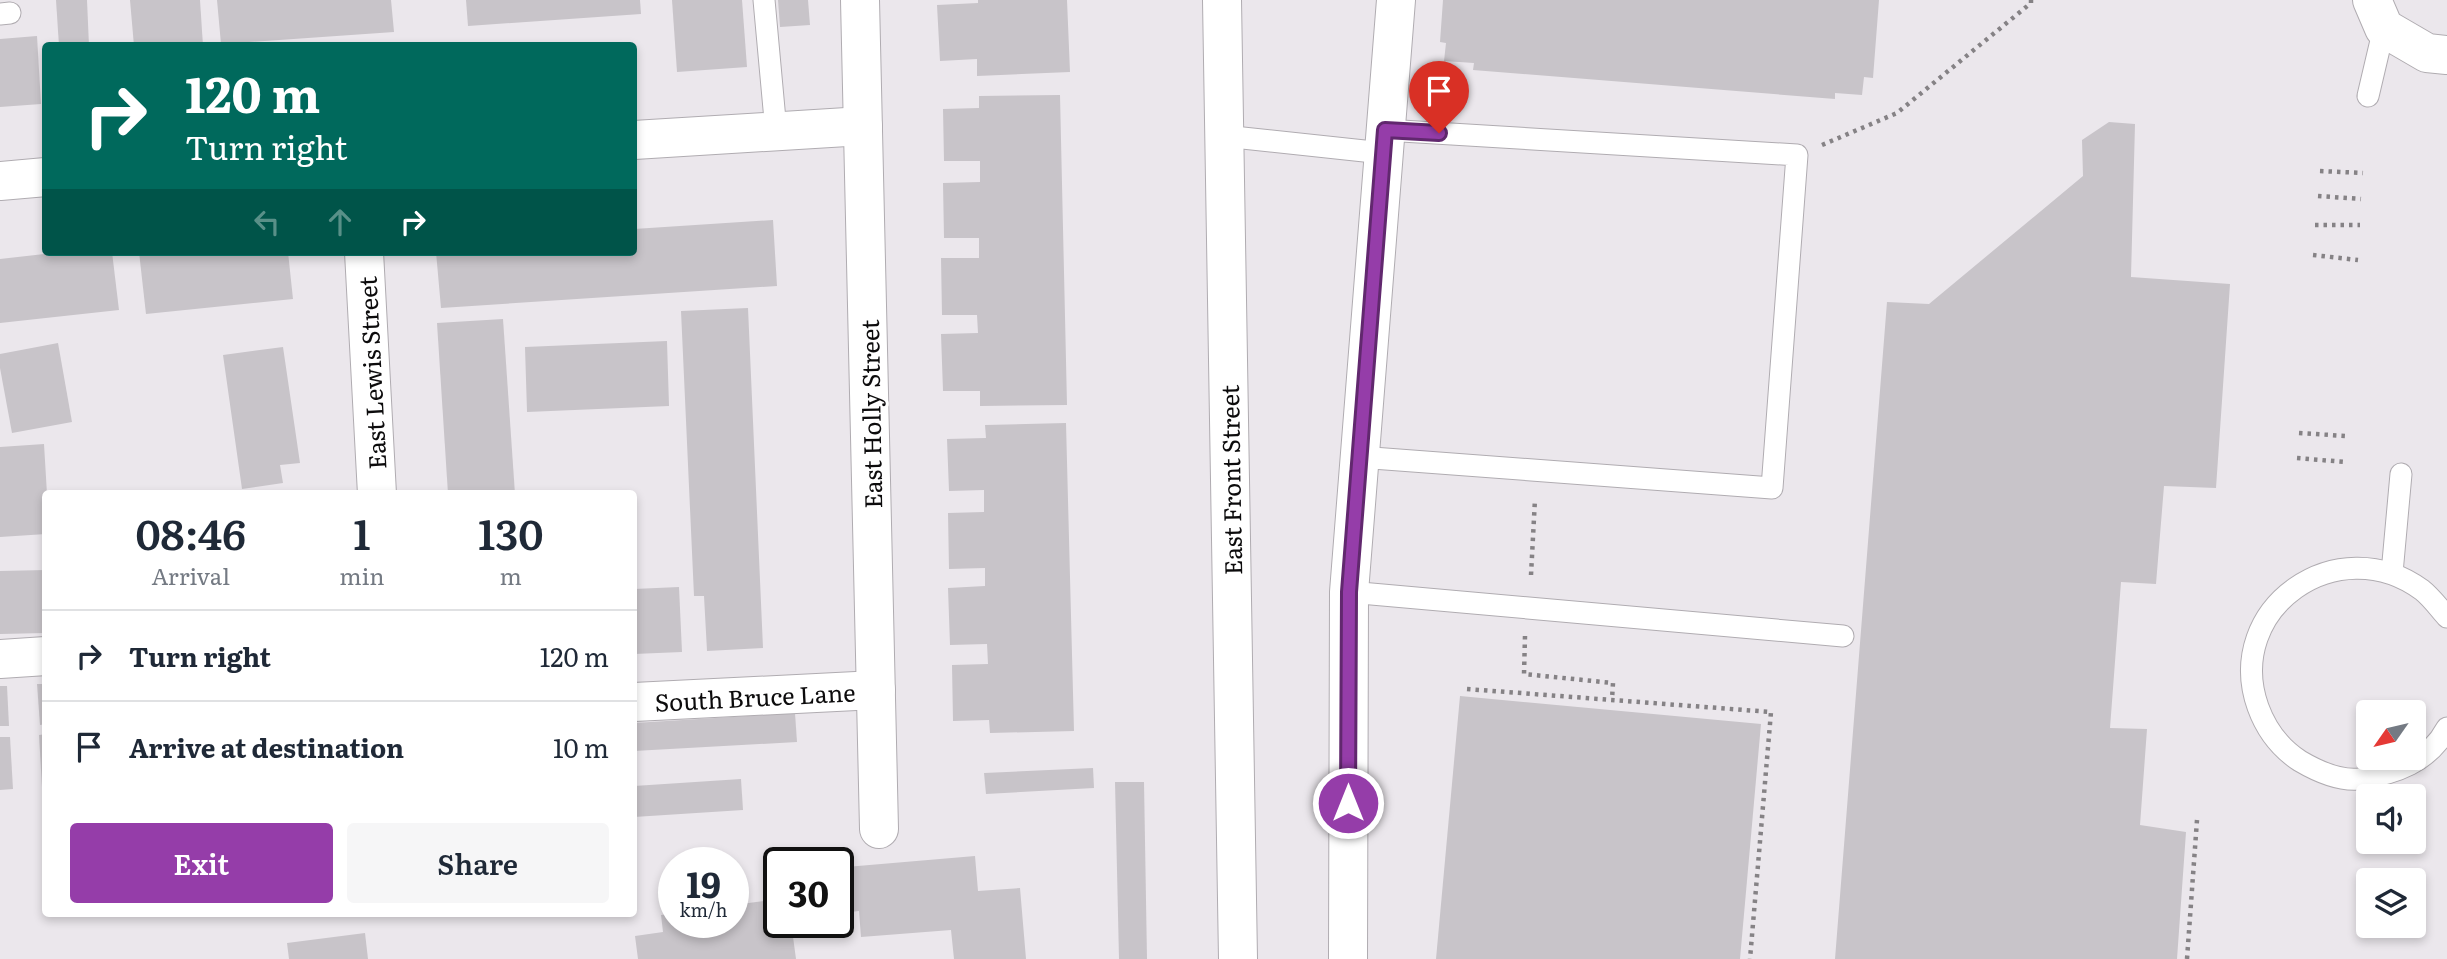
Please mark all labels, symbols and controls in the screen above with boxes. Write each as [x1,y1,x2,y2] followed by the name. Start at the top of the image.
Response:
[185,55,320,128] text: 120 m
[1409,61,1469,133] pin
[70,70,161,161] icon: right
[1420,72,1458,110] icon: arrive
[185,122,347,170] text: Turn right
[248,203,286,241] icon: left
[321,203,359,241] icon: ahead
[394,203,432,241] icon: right
[348,275,394,471] street label: East Lewis Street
[851,319,889,509] street label: East Holly Street
[1211,384,1249,576] street label: East Front Street
[135,501,246,563] text: 08:46
[353,501,371,563] text: 1
[478,501,544,563] text: 130
[151,558,230,592] text: Arrival
[339,558,385,592] text: min
[500,558,522,592] text: m
[129,636,271,675] text: Turn right
[540,636,609,675] text: 120 m
[70,637,108,675] icon: right
[654,673,856,719] street label: South Bruce Lane
[2356,700,2426,770] north arrow
[2356,700,2426,938] map controls
[129,727,404,766] text: Arrive at destination
[553,727,609,766] text: 10 m
[70,728,108,766] icon: arrive
[1311,766,1385,840] position arrow
[2356,784,2426,854] button: sound
[70,823,333,903] button: Exit
[347,823,609,903] button: Share
[763,847,854,938] speed limit sign: 30
[686,857,721,909] text: 19
[2356,868,2426,938] button: layers
[680,896,727,923] text: km/h

